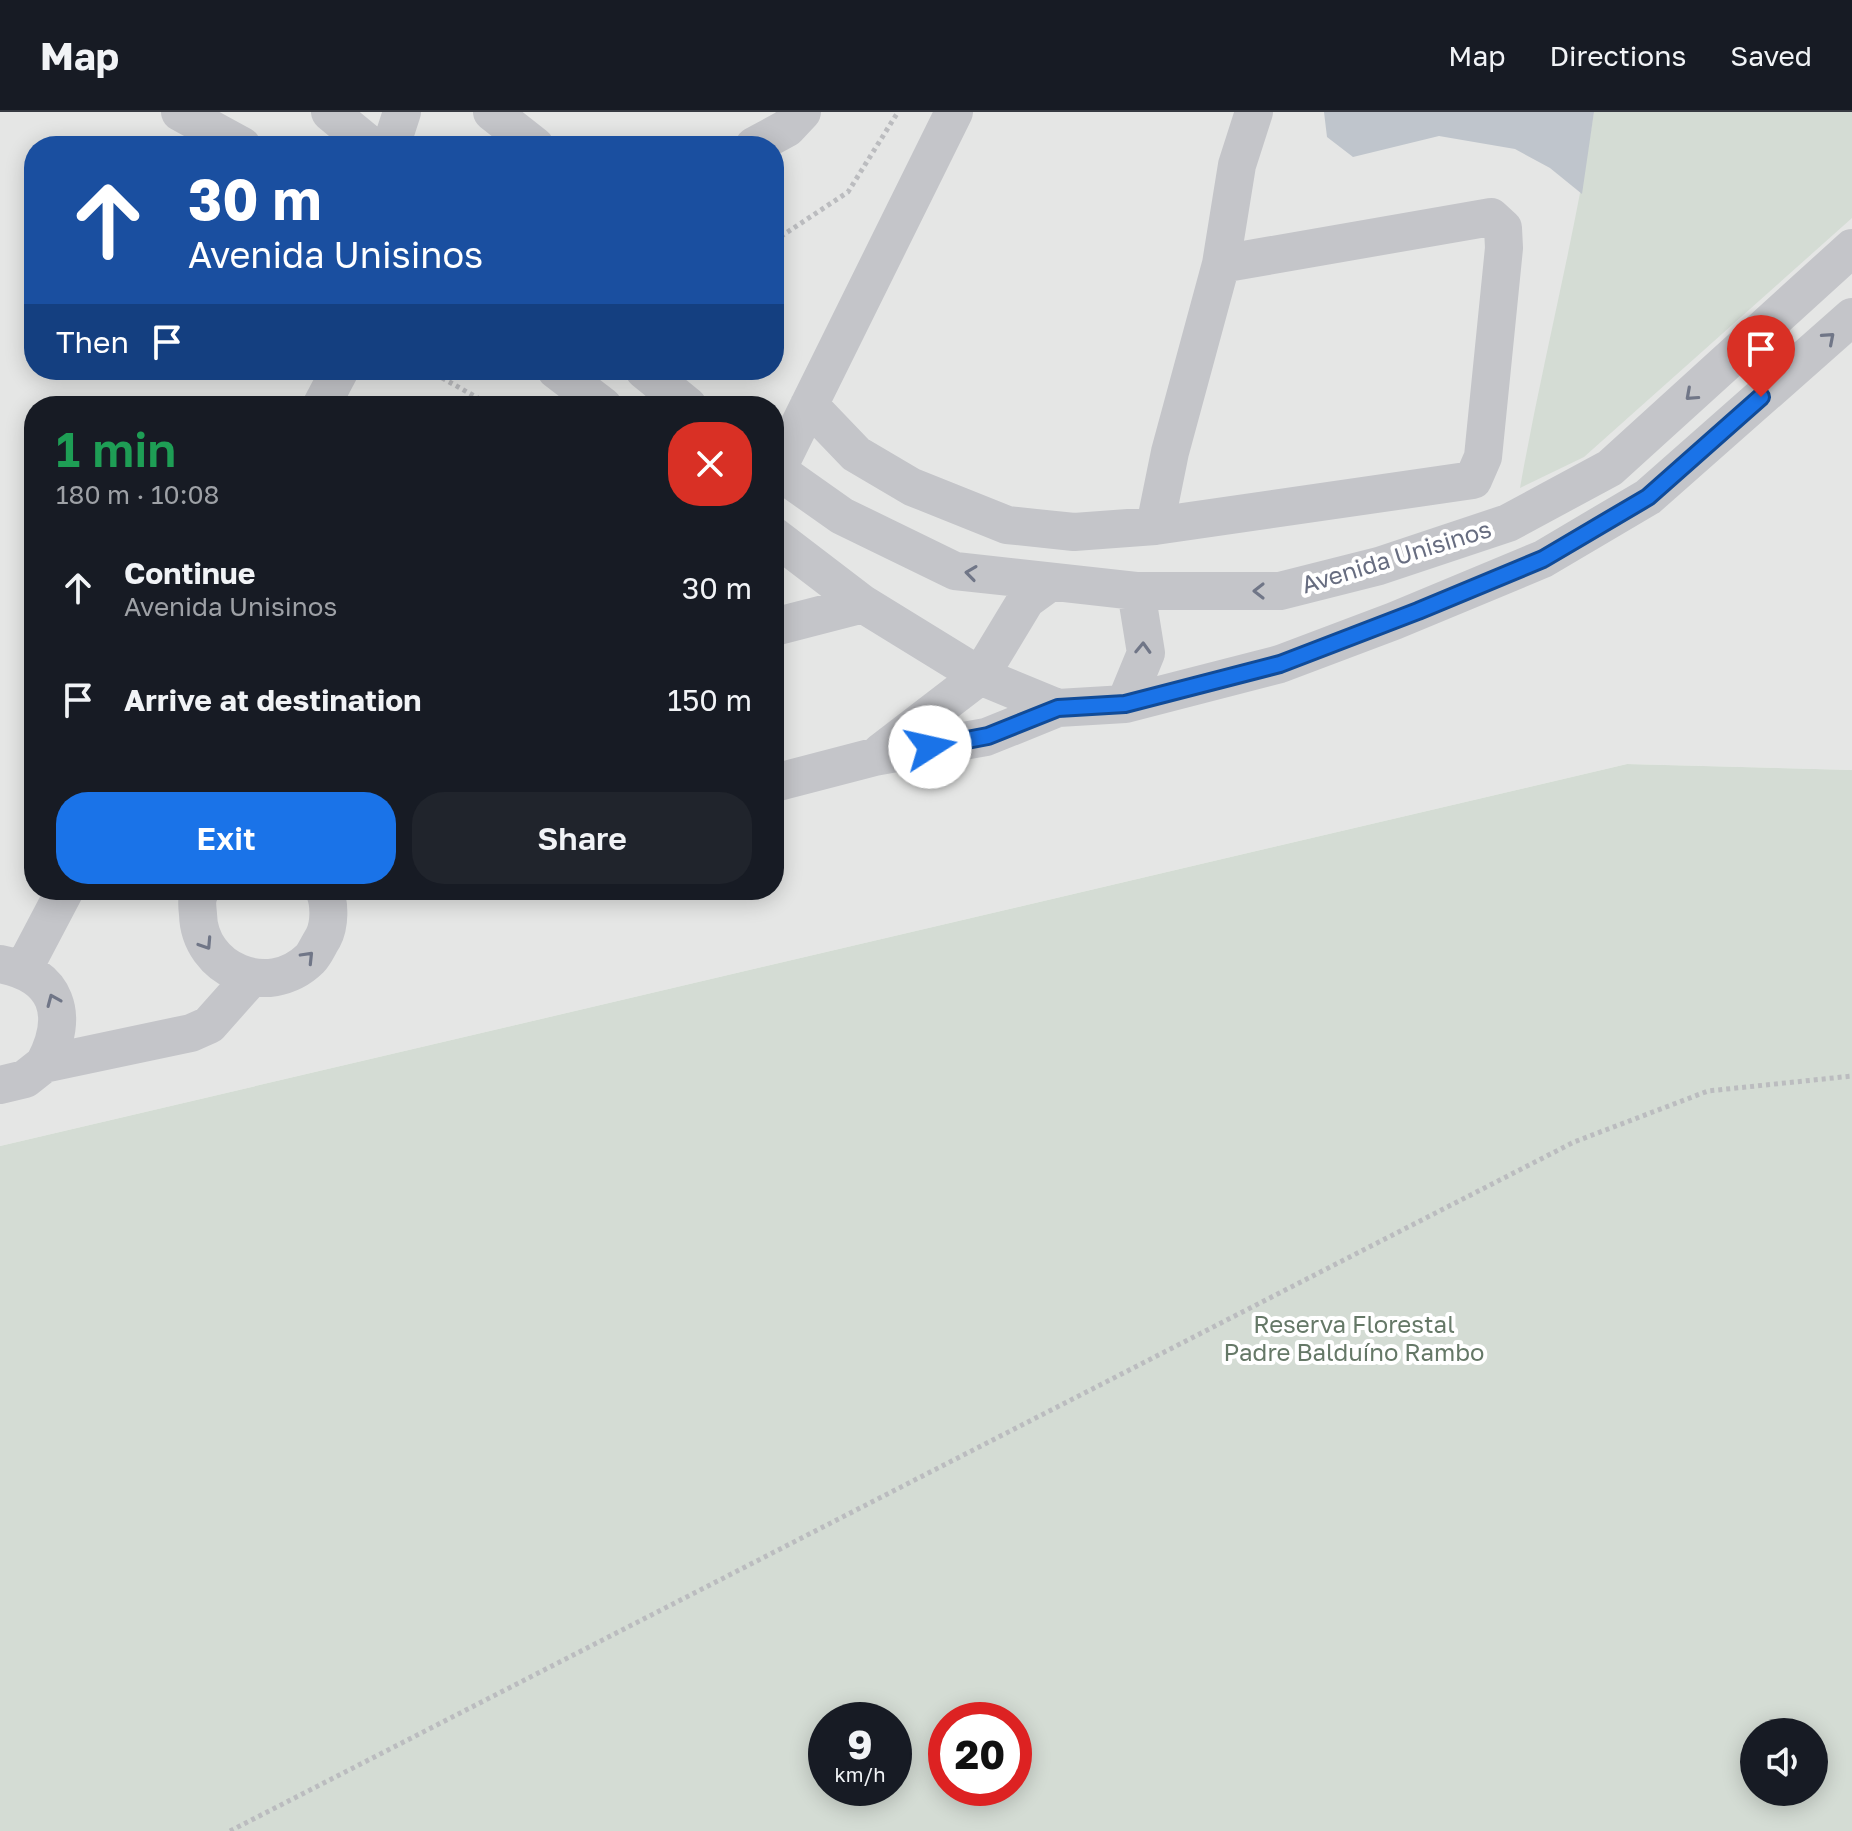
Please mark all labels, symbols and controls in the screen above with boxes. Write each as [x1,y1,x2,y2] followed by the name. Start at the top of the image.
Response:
[40,33,119,78] text: Map
[1448,39,1505,72] text: Map
[1549,39,1686,72] text: Directions
[1730,39,1812,72] text: Saved
[188,165,322,232] text: 30 m
[56,168,160,272] icon: ahead
[188,233,483,276] text: Avenida Unisinos
[1727,315,1795,397] pin
[145,320,189,364] icon: arrive
[56,324,129,360] text: Then
[1739,327,1783,371] icon: arrive
[1820,333,1835,347] one-way arrow
[1686,385,1700,400] one-way arrow
[56,420,176,478] text: 1 min
[668,422,752,506] button: close
[56,479,219,510] text: 180 m · 10:08
[1298,513,1494,599] street label: Avenida Unisinos
[124,555,255,591] text: Continue
[964,565,978,582] one-way arrow
[56,566,100,610] icon: ahead
[682,570,752,606] text: 30 m
[1252,582,1265,600] one-way arrow
[124,591,337,622] text: Avenida Unisinos
[1134,642,1151,654] one-way arrow
[56,678,100,722] icon: arrive
[124,682,421,718] text: Arrive at destination
[667,682,752,718] text: 150 m
[888,705,972,789] position arrow
[56,792,396,884] button: Exit
[412,792,752,884] button: Share
[196,936,211,950] one-way arrow
[299,951,314,966] one-way arrow
[46,994,62,1008] one-way arrow
[1224,1309,1484,1366] park label: Reserva Florestal Padre Balduíno Rambo
[928,1702,1032,1806] speed limit sign: 20
[1740,1718,1828,1806] map controls
[1740,1718,1828,1806] button: sound
[847,1720,873,1768] text: 9
[835,1762,885,1786] text: km/h

